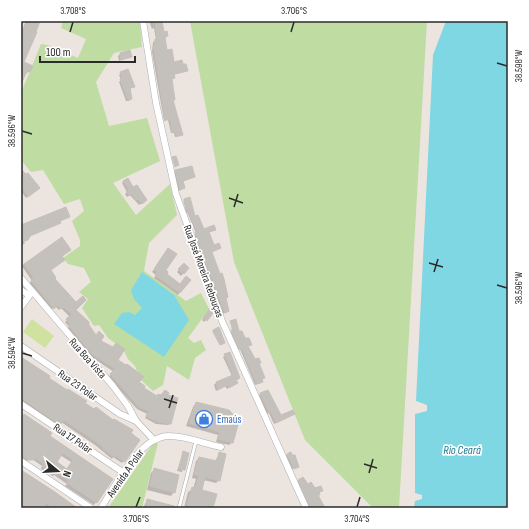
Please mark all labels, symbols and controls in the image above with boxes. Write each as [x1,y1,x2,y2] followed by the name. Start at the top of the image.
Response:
[60,5,86,17] text: 3.708°S
[281,5,307,17] text: 3.706°S
[40,38,135,64] scale bar
[46,45,71,60] text: 100 m
[513,49,525,82] text: 38.598°W
[6,114,18,147] text: 38.596°W
[181,223,226,319] street label: Rua José Moreira Rebouças
[513,271,525,304] text: 38.596°W
[6,336,18,369] text: 38.594°W
[66,336,109,381] street label: Rua Boa Vista
[55,367,100,404] street label: Rua 23 Polar
[194,409,214,429] shop icon: Emaús
[217,413,241,426] place label: Emaús
[51,421,95,456] street label: Rua 17 Polar
[443,443,481,458] water label: Rio Ceará
[104,447,147,501] street label: Avenida A Polar
[38,451,78,491] north arrow
[60,469,74,479] text: N
[123,513,149,525] text: 3.706°S
[344,513,370,525] text: 3.704°S

